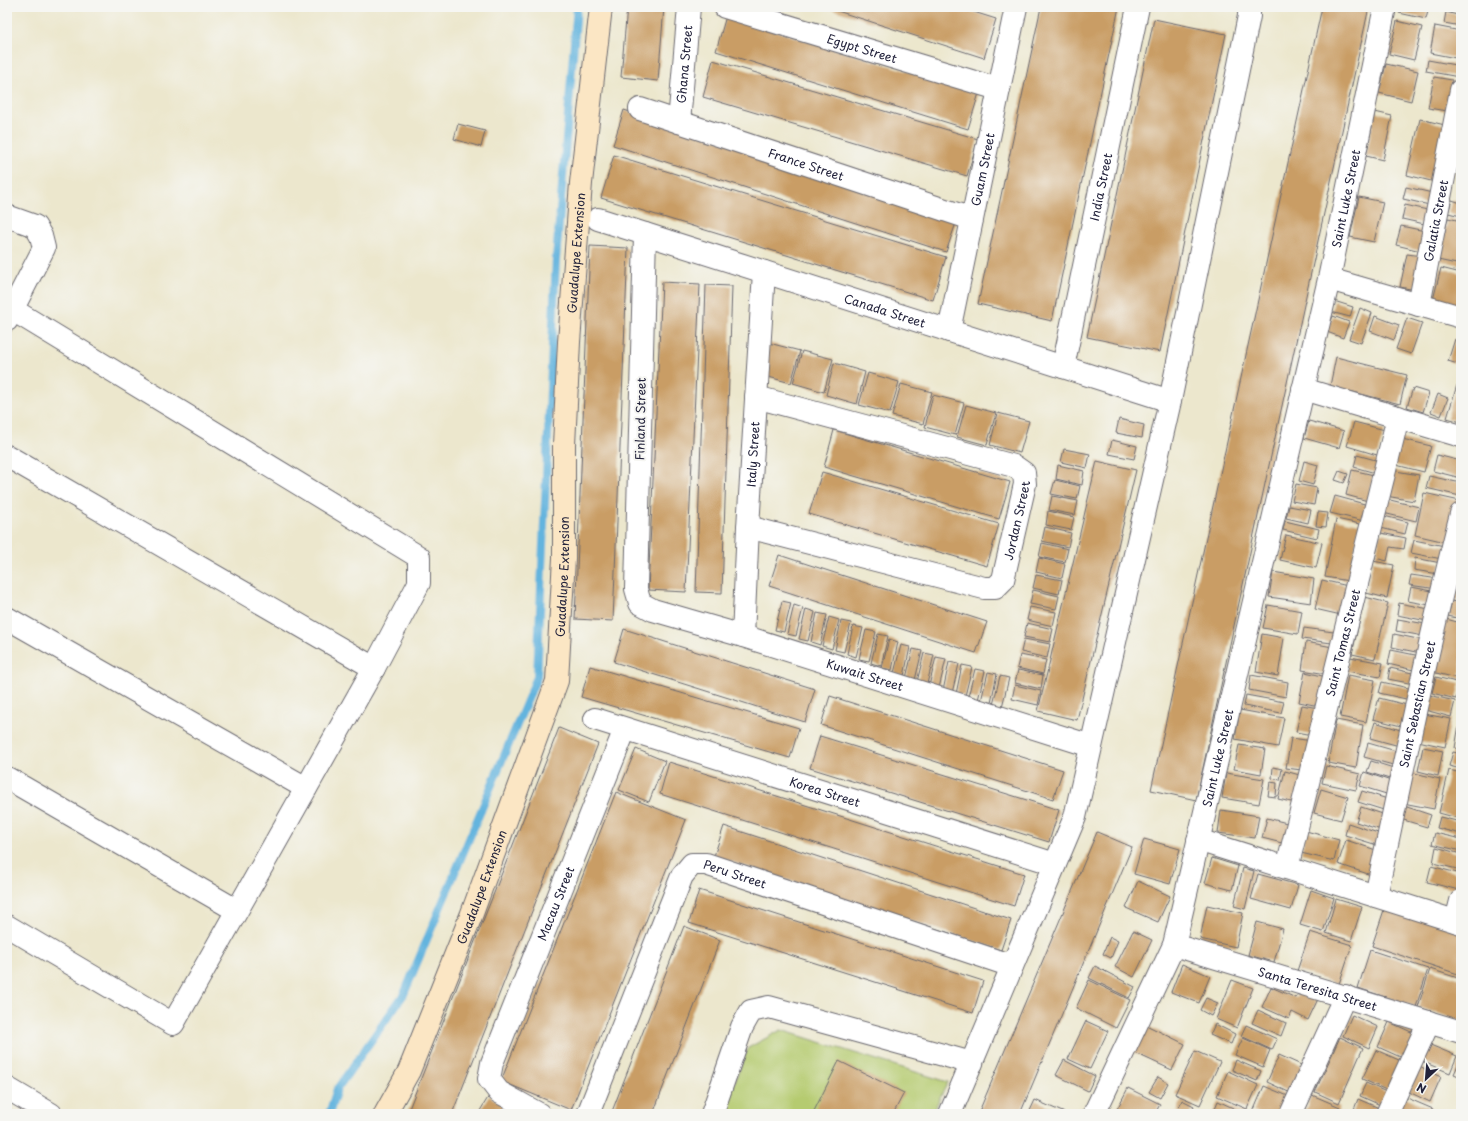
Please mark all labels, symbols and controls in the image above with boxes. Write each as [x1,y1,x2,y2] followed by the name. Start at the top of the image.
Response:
[672,24,696,104] street label: Ghana Street
[825,29,899,67] street label: Egypt Street
[966,131,999,208] street label: Guam Street
[766,143,846,185] street label: France Street
[1327,148,1364,249] street label: Saint Luke Street
[1085,151,1116,222] street label: India Street
[1419,178,1452,263] street label: Galatia Street
[562,192,589,314] street label: Guadalupe Extension
[842,289,928,332] street label: Canada Street
[630,377,650,461] street label: Finland Street
[742,421,764,488] street label: Italy Street
[999,480,1034,562] street label: Jordan Street
[551,516,573,637] street label: Guadalupe Extension
[1321,587,1364,698] street label: Saint Tomas Street
[1394,639,1440,769] street label: Saint Sebastian Street
[824,654,906,695] street label: Kuwait Street
[1197,707,1238,809] street label: Saint Luke Street
[787,772,862,811] street label: Korea Street
[452,827,511,947] street label: Guadalupe Extension
[701,855,769,893] street label: Peru Street
[533,863,579,943] street label: Macau Street
[1256,962,1379,1015] street label: Santa Teresita Street
[1406,1059,1446,1099] north arrow
[1413,1079,1429,1098] text: N

